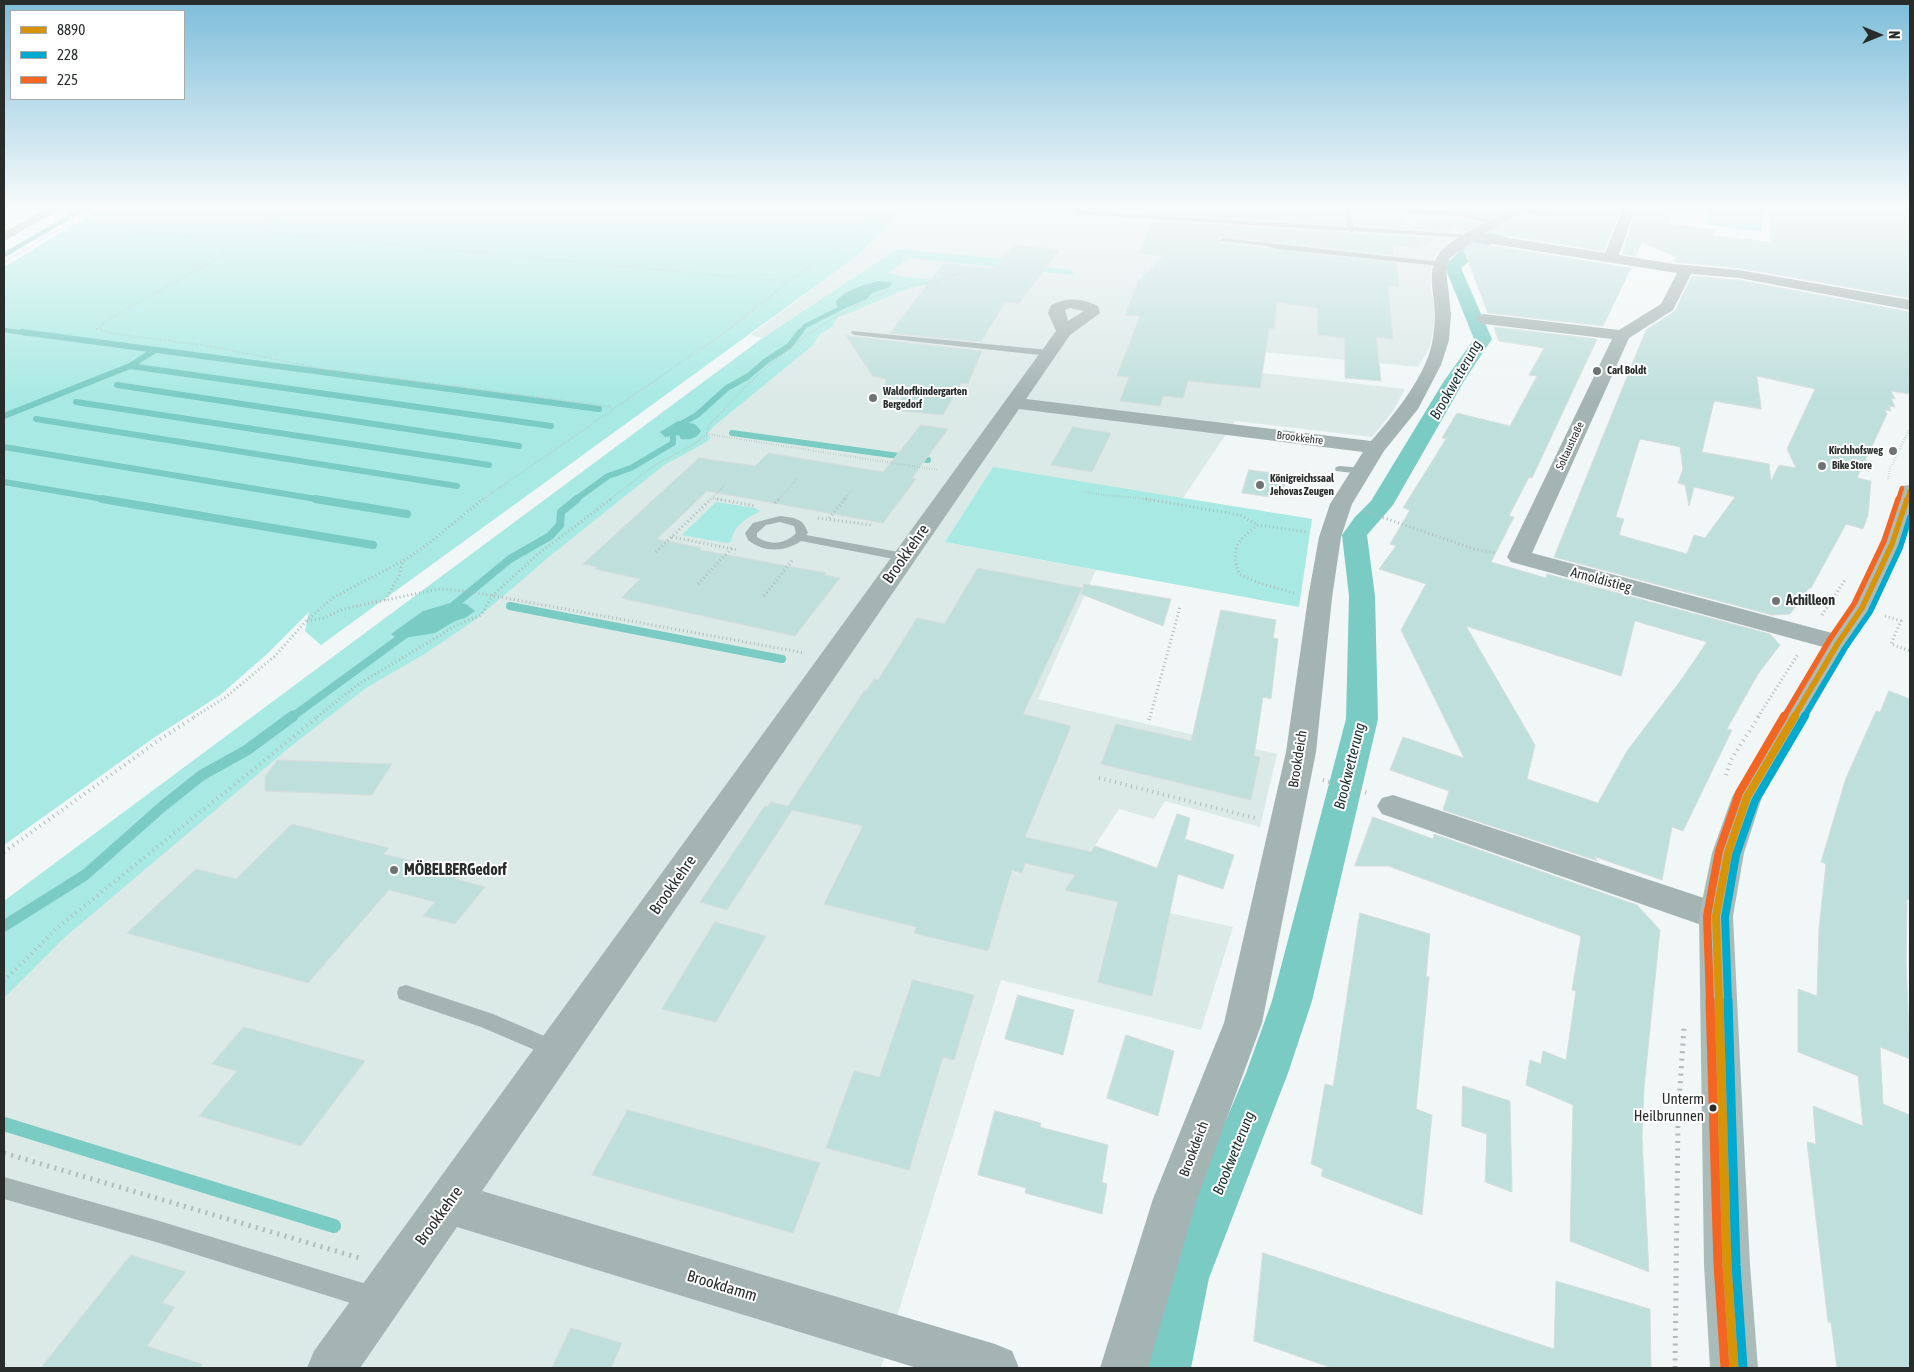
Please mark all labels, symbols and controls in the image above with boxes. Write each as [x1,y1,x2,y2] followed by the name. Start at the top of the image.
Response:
[10,10,185,100] legend
[1854,10,1904,60] north arrow
[57,21,85,38] text: 8890
[1886,31,1902,39] text: N
[57,46,78,63] text: 228
[57,71,78,88] text: 225
[1426,337,1486,423] water label: Brookwetterung
[1607,364,1646,378] place label: Carl Boldt
[1591,365,1603,377] marker: Carl Boldt
[883,385,967,411] place label: Waldorfkindergarten Bergedorf
[867,392,879,404] marker: Waldorfkindergarten Bergedorf
[1553,420,1587,472] street label: Soltaustraße
[1276,429,1324,447] street label: Brookkehre
[1829,444,1883,458] place label: Kirchhofsweg
[1887,445,1899,457] marker: Kirchhofsweg
[1832,459,1872,473] place label: Bike Store
[1816,460,1828,472] marker: Bike Store
[1270,472,1334,498] place label: Königreichssaal Jehovas Zeugen
[1254,479,1266,491] marker: Königreichssaal Jehovas Zeugen
[879,521,933,587] street label: Brookkehre
[1569,564,1633,596] street label: Arnoldistieg
[1786,593,1835,609] place label: Achilleon
[1770,595,1782,607] marker: Achilleon
[1331,721,1369,811] water label: Brookwetterung
[1285,729,1311,789] street label: Brookdeich
[646,852,700,918] street label: Brookkehre
[404,860,507,880] place label: MÖBELBERGedorf
[388,864,400,876] marker: MÖBELBERGedorf
[1634,1090,1704,1125] place label: Unterm Heilbrunnen
[1708,1103,1718,1113] marker: Unterm Heilbrunnen
[1209,1109,1259,1197] water label: Brookwetterung
[1176,1119,1212,1179] street label: Brookdeich
[411,1183,467,1249] street label: Brookkehre
[685,1266,759,1306] street label: Brookdamm

